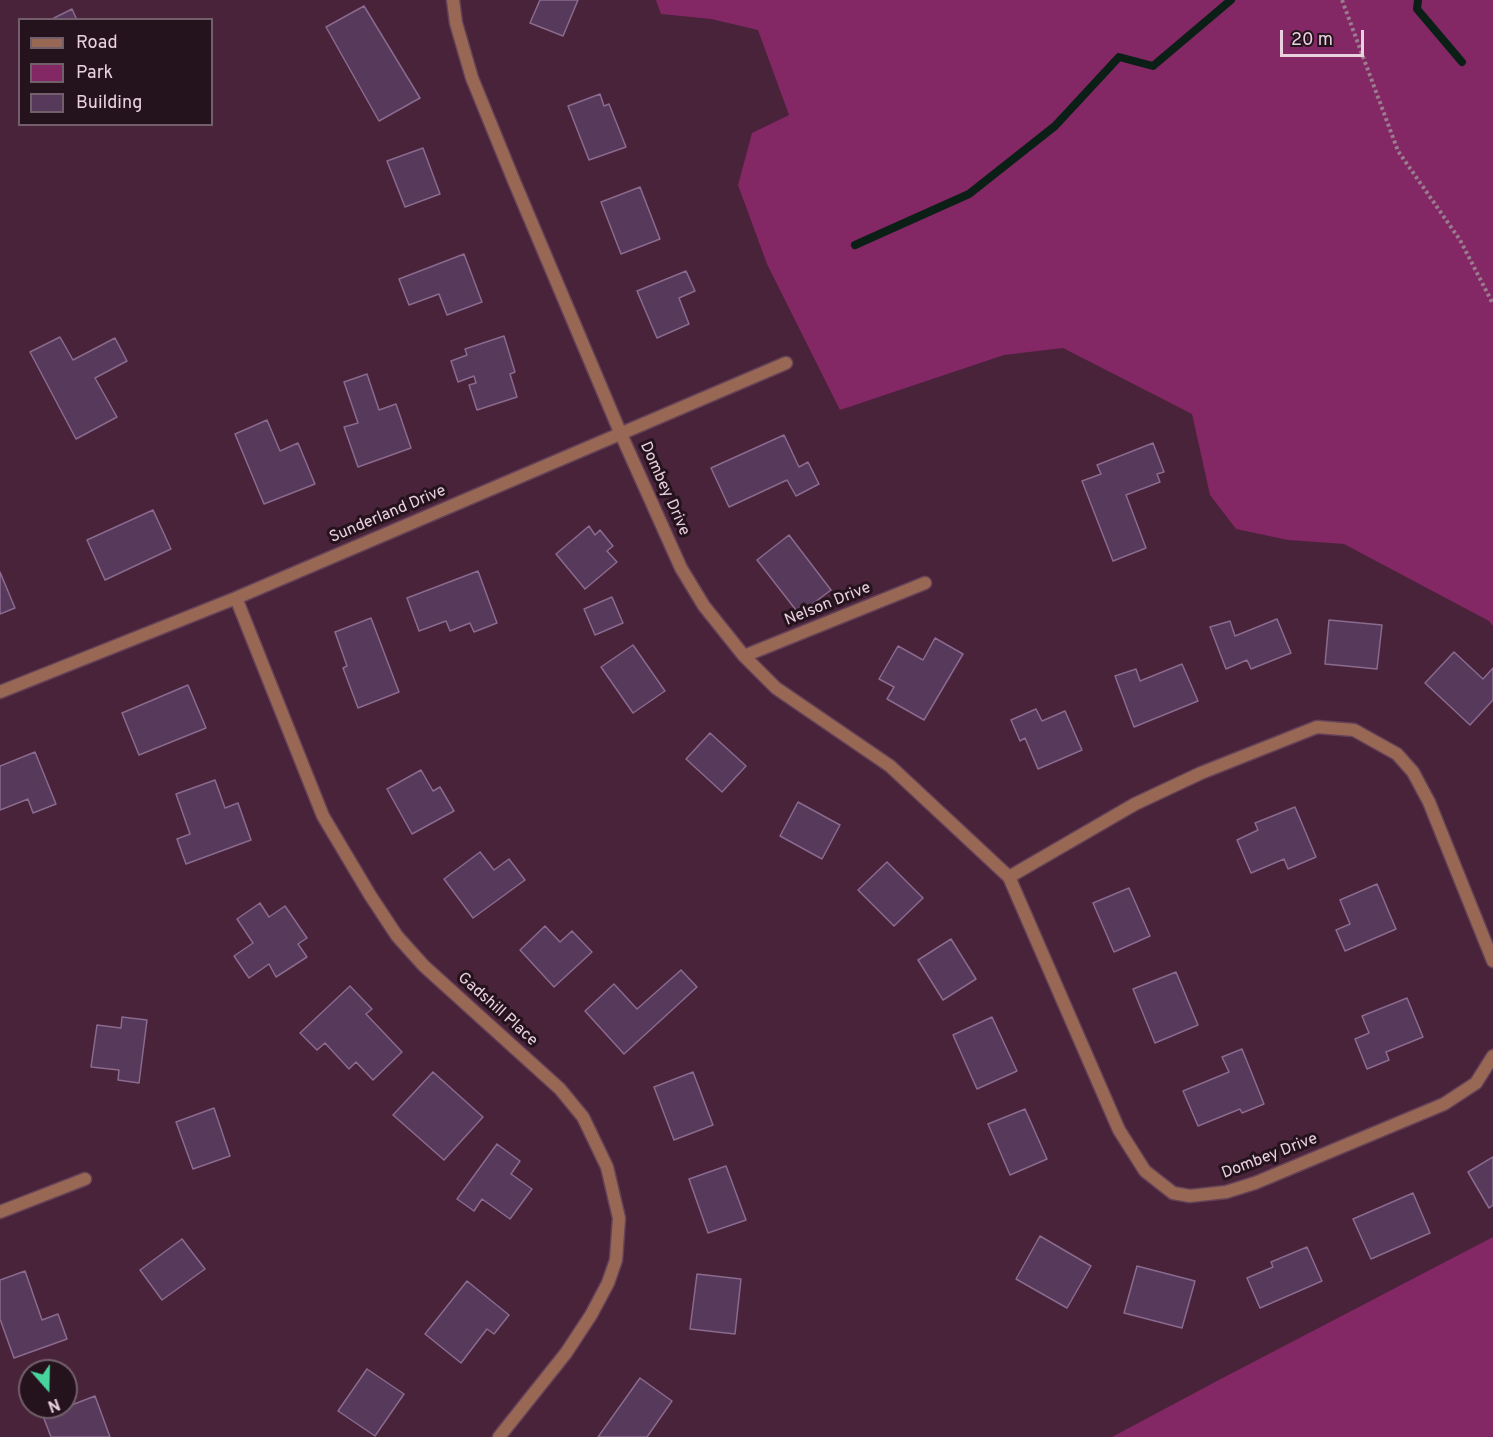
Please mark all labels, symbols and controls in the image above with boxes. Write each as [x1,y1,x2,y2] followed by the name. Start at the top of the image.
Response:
[18,18,213,126] legend
[1283,18,1367,56] scale bar
[1291,29,1333,52] text: 20 m
[76,32,118,55] text: Road
[76,62,113,85] text: Park
[76,92,142,115] text: Building
[635,439,693,539] street label: Dombey Drive
[327,482,449,548] street label: Sunderland Drive
[782,579,874,631] street label: Nelson Drive
[453,969,541,1051] street label: Gadshill Place
[1219,1130,1321,1184] street label: Dombey Drive
[18,1359,78,1419] north arrow
[45,1393,62,1415] text: N

